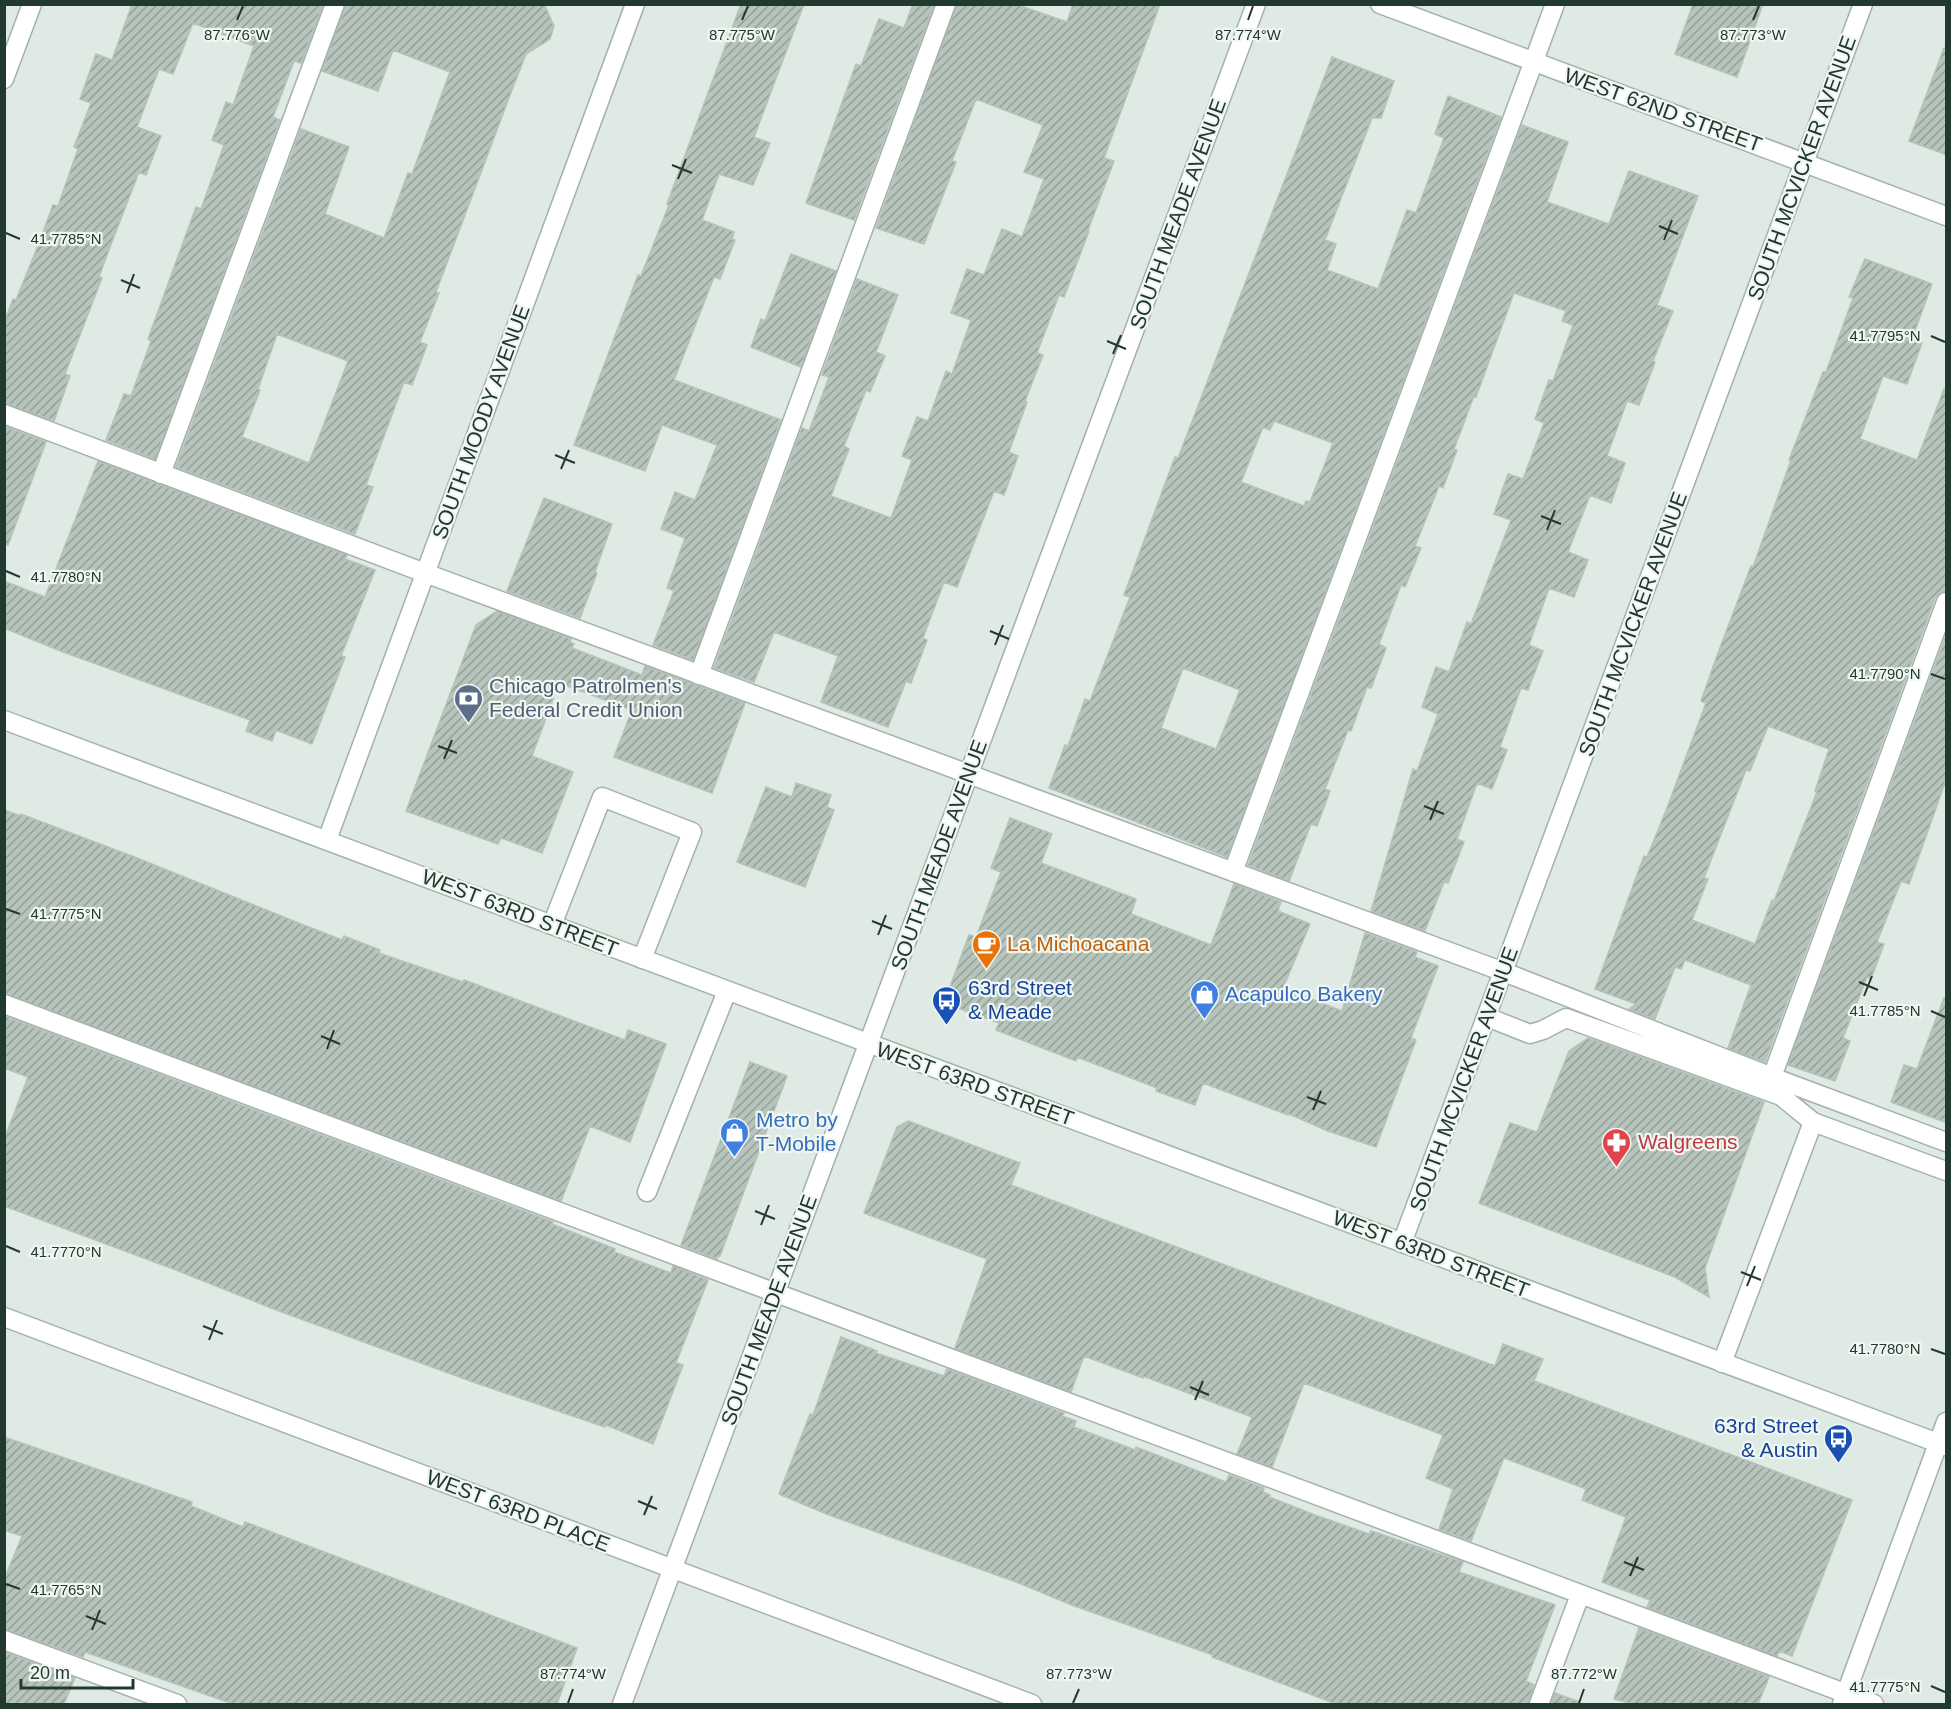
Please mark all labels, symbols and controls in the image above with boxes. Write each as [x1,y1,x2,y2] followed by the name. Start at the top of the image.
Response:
[204,26,271,43] text: 87.776°W
[709,26,776,43] text: 87.775°W
[1215,26,1282,43] text: 87.774°W
[1720,26,1787,43] text: 87.773°W
[1743,33,1860,303] street label: SOUTH MCVICKER AVENUE
[1561,63,1765,156] street label: WEST 62ND STREET
[1125,95,1230,332] street label: SOUTH MEADE AVENUE
[30,230,102,247] text: 41.7785°N
[427,301,534,542] street label: SOUTH MOODY AVENUE
[1849,327,1921,344] text: 41.7795°N
[1574,489,1691,759] street label: SOUTH MCVICKER AVENUE
[30,568,102,585] text: 41.7780°N
[1849,665,1921,682] text: 41.7790°N
[489,674,683,721] place label: Chicago Patrolmen's Federal Credit Union
[452,682,484,724] bank icon: Chicago Patrolmen's Federal Credit Union
[886,736,991,973] street label: SOUTH MEADE AVENUE
[419,864,622,961] street label: WEST 63RD STREET
[30,905,102,922] text: 41.7775°N
[970,928,1002,970] cafe icon: La Michoacana
[1007,932,1150,955] place label: La Michoacana
[1405,944,1522,1214] street label: SOUTH MCVICKER AVENUE
[968,976,1072,1023] place label: 63rd Street & Meade
[1188,978,1220,1020] shop icon: Acapulco Bakery
[1225,982,1383,1005] place label: Acapulco Bakery
[931,984,963,1026] bus stop icon: 63rd Street & Meade
[1849,1002,1921,1019] text: 41.7785°N
[873,1037,1077,1130] street label: WEST 63RD STREET
[756,1108,838,1155] place label: Metro by T-Mobile
[719,1116,751,1158] shop icon: Metro by T-Mobile
[1601,1126,1633,1168] pharmacy icon: Walgreens
[1638,1130,1738,1153] place label: Walgreens
[716,1191,821,1428] street label: SOUTH MEADE AVENUE
[1330,1205,1533,1302] street label: WEST 63RD STREET
[30,1243,102,1260] text: 41.7770°N
[1849,1340,1921,1357] text: 41.7780°N
[1714,1414,1818,1461] place label: 63rd Street & Austin
[1823,1422,1855,1464] bus stop icon: 63rd Street & Austin
[423,1465,613,1556] street label: WEST 63RD PLACE
[30,1581,102,1598] text: 41.7765°N
[21,1652,134,1690] scale bar
[30,1663,70,1683] text: 20 m
[540,1665,607,1682] text: 87.774°W
[1046,1665,1113,1682] text: 87.773°W
[1551,1665,1618,1682] text: 87.772°W
[1849,1678,1921,1695] text: 41.7775°N

